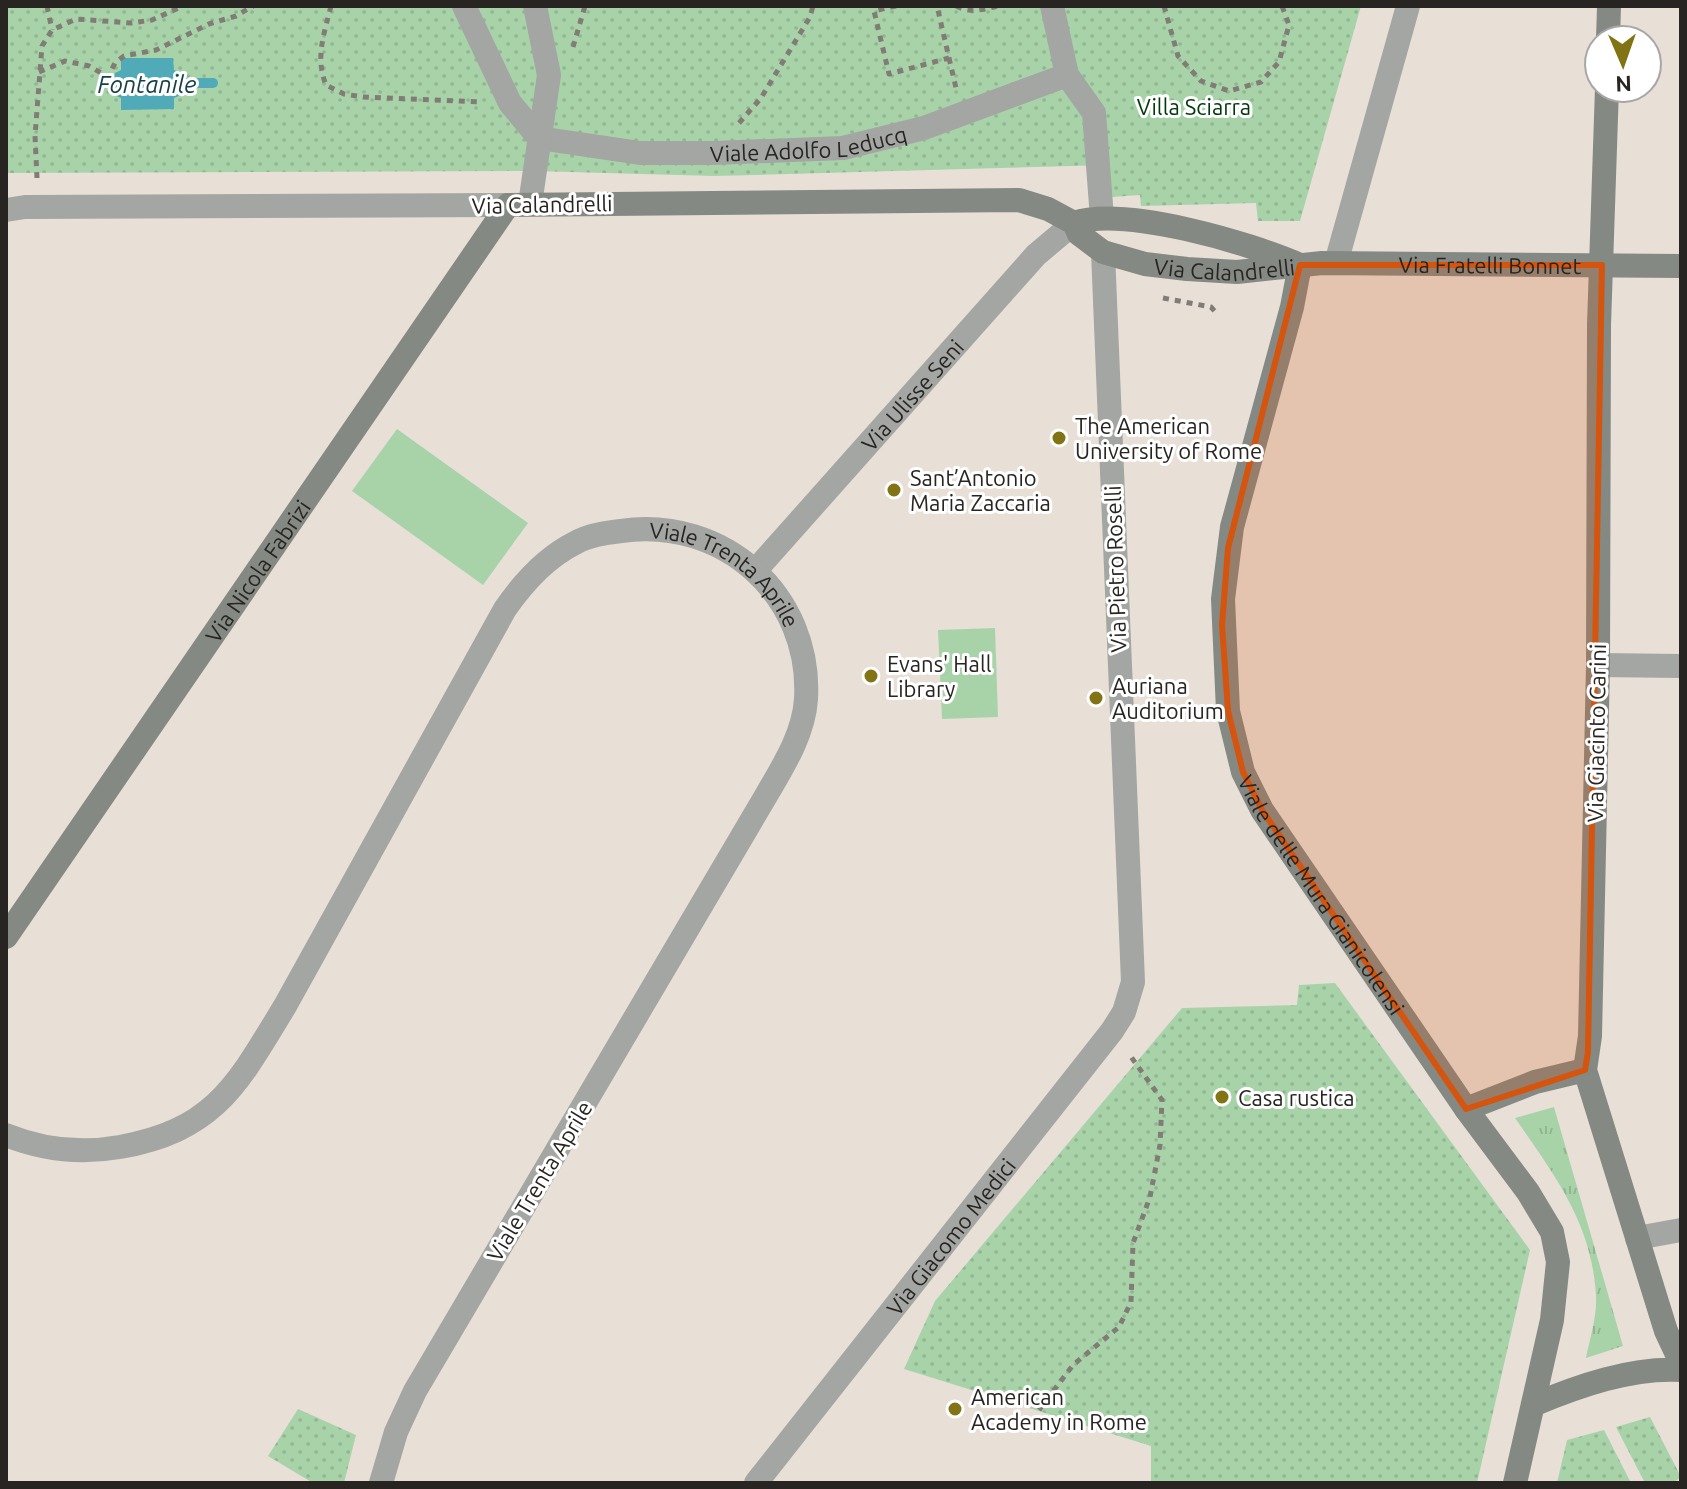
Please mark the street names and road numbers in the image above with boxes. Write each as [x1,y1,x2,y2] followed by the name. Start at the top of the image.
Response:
[709,120,909,166] street label: Viale Adolfo Leducq
[471,190,613,218] street label: Via Calandrelli
[1398,251,1582,278] street label: Via Fratelli Bonnet
[1153,253,1296,285] street label: Via Calandrelli
[856,334,968,455] street label: Via Ulisse Seni
[1100,485,1130,653] street label: Via Pietro Roselli
[200,495,315,647] street label: Via Nicola Fabrizi
[649,517,805,631] street label: Viale Trenta Aprile
[1582,643,1610,823] street label: Via Giacinto Carini
[1234,771,1410,1019] street label: Viale delle Mura Gianicolensi
[481,1096,597,1266] street label: Viale Trenta Aprile
[881,1153,1020,1320] street label: Via Giacomo Medici

